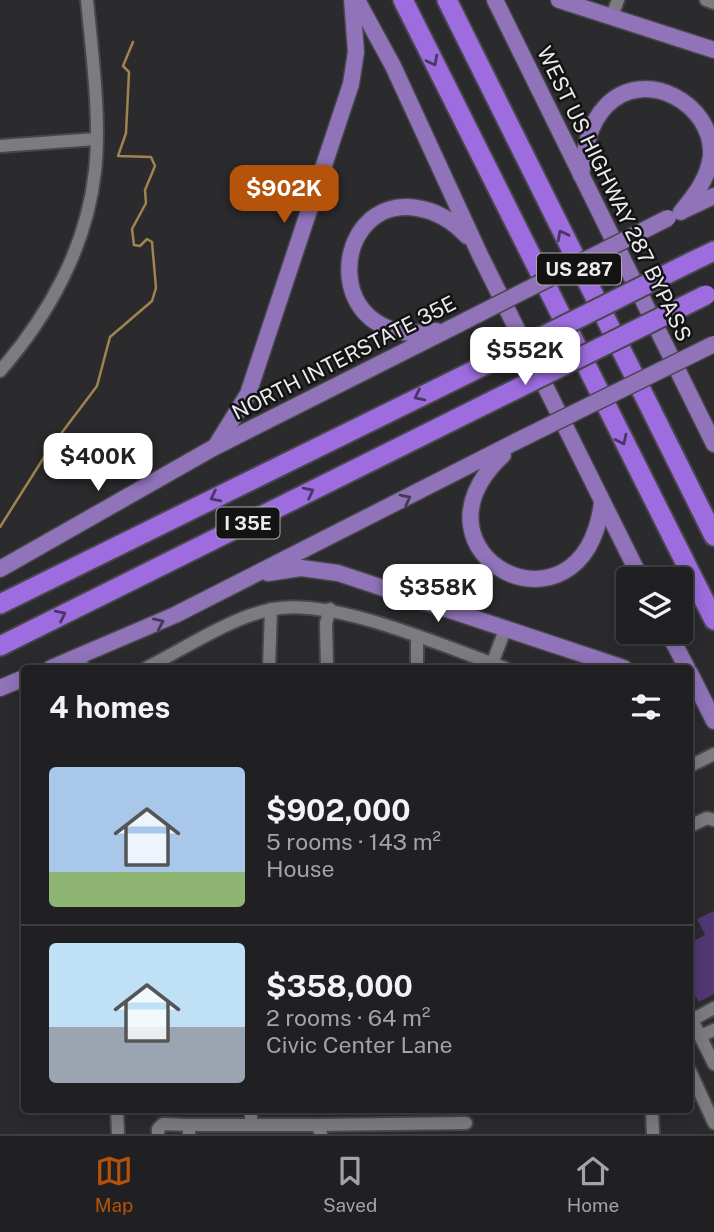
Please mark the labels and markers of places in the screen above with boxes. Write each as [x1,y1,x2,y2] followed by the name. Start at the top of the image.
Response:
[235,166,333,225] pin: $902K
[476,328,574,387] pin: $552K
[49,434,147,493] pin: $400K
[389,564,487,624] pin: $358K

